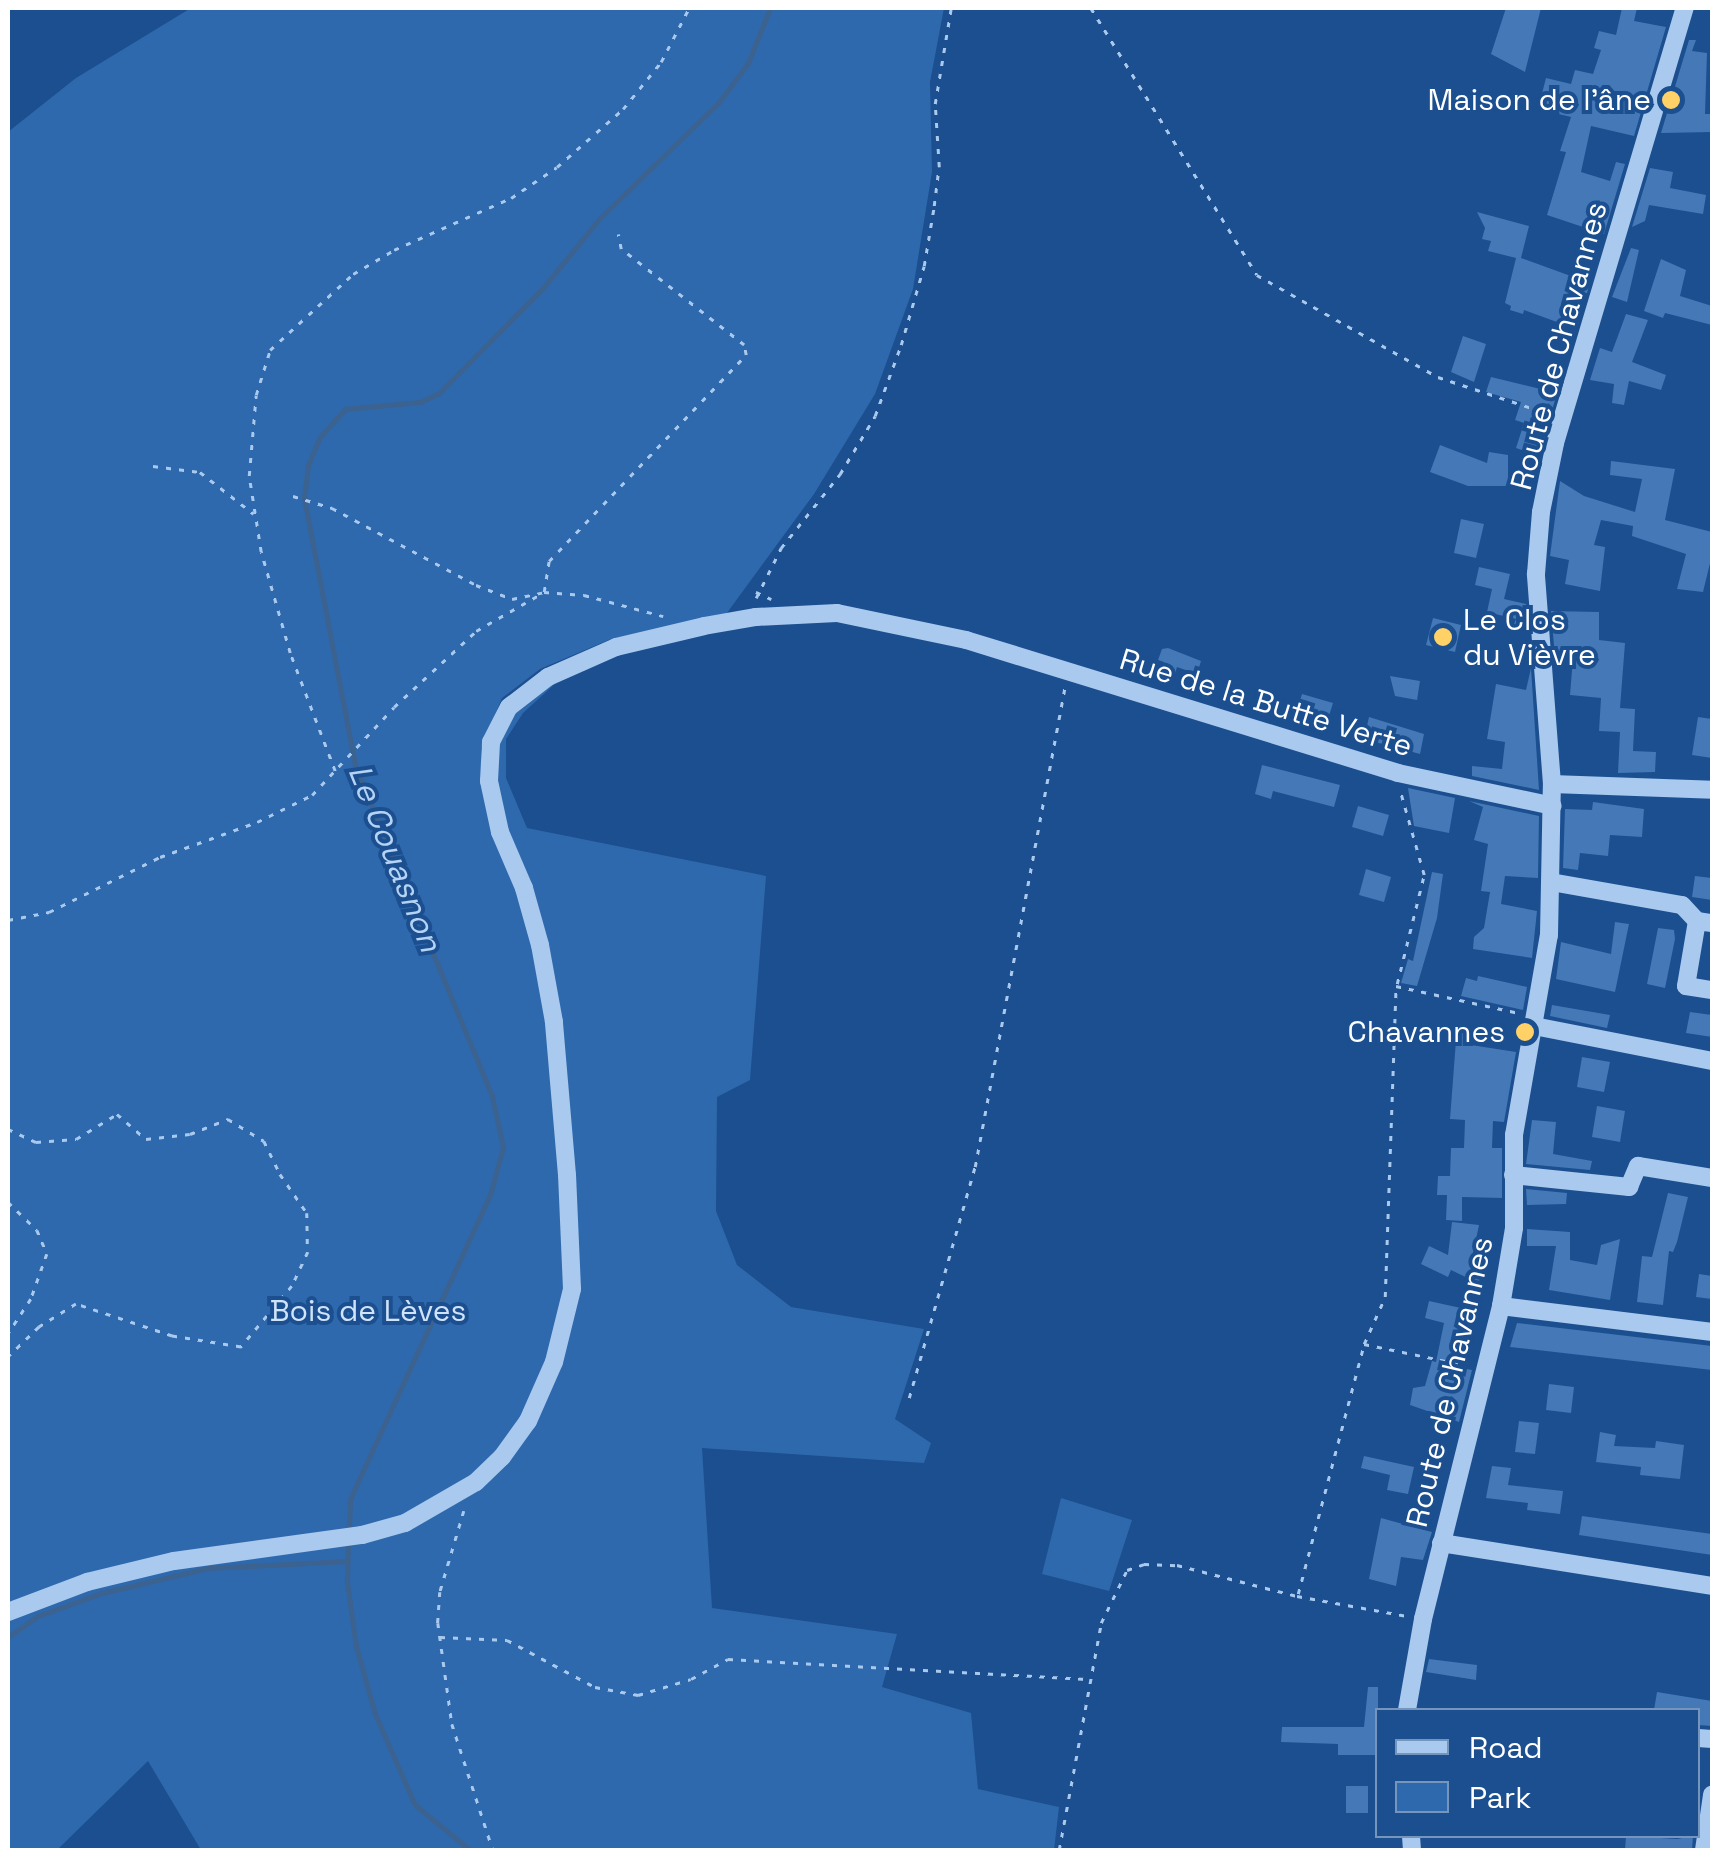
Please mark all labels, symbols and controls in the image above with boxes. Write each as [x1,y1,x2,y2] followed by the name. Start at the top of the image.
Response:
[1428,82,1651,118] place label: Maison de l'âne
[1660,89,1682,111] marker: Maison de l'âne
[1503,198,1615,494] street label: Route de Chavannes
[1463,602,1596,672] place label: Le Clos du Vièvre
[1432,626,1454,648] marker: Le Clos du Vièvre
[1115,641,1417,765] street label: Rue de la Butte Verte
[340,759,450,957] water label: Le Couasnon
[1348,1014,1505,1050] place label: Chavannes
[1514,1021,1536,1043] marker: Chavannes
[1399,1233,1501,1531] street label: Route de Chavannes
[270,1293,466,1329] park label: Bois de Lèves
[1375,1708,1700,1838] legend
[1469,1728,1543,1767] text: Road
[1469,1778,1531,1817] text: Park

